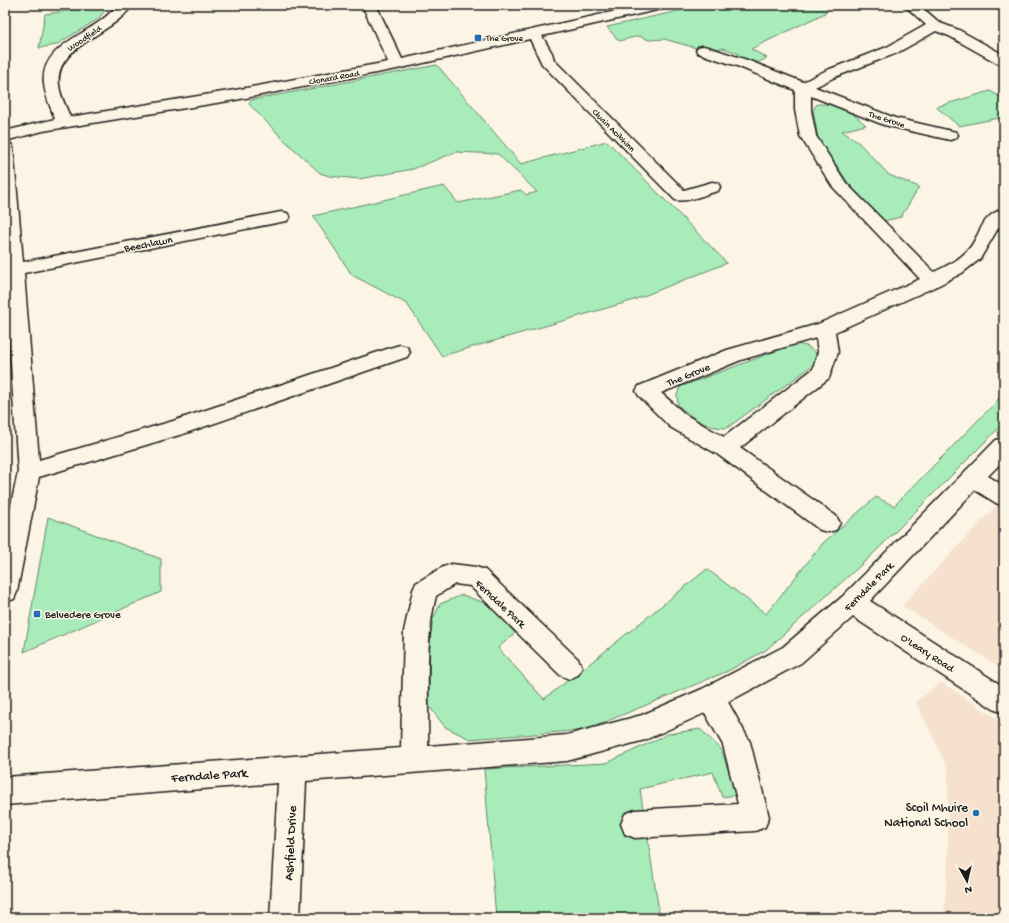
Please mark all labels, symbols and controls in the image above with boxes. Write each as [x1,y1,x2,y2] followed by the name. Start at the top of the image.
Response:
[66,23,105,55] street label: Woodfield
[473,33,483,43] marker: The Grove
[485,34,524,45] place label: The Grove
[308,69,361,88] street label: Clonard Road
[589,107,637,155] street label: Cluain Aoibhinn
[866,109,906,132] street label: The Grove
[122,234,174,256] street label: Beechlawn
[664,362,712,390] street label: The Grove
[842,560,897,615] street label: Ferndale Park
[471,577,528,632] street label: Ferndale Park
[32,609,42,619] marker: Belvedere Grove
[44,610,121,622] place label: Belvedere Grove
[898,632,957,676] street label: O'Leary Road
[170,766,249,787] street label: Ferndale Park
[884,801,968,831] place label: Scoil Mhuire National School
[282,805,301,881] street label: Ashfield Drive
[971,808,981,818] marker: Scoil Mhuire National School
[947,861,987,901] north arrow
[964,882,973,895] text: N

